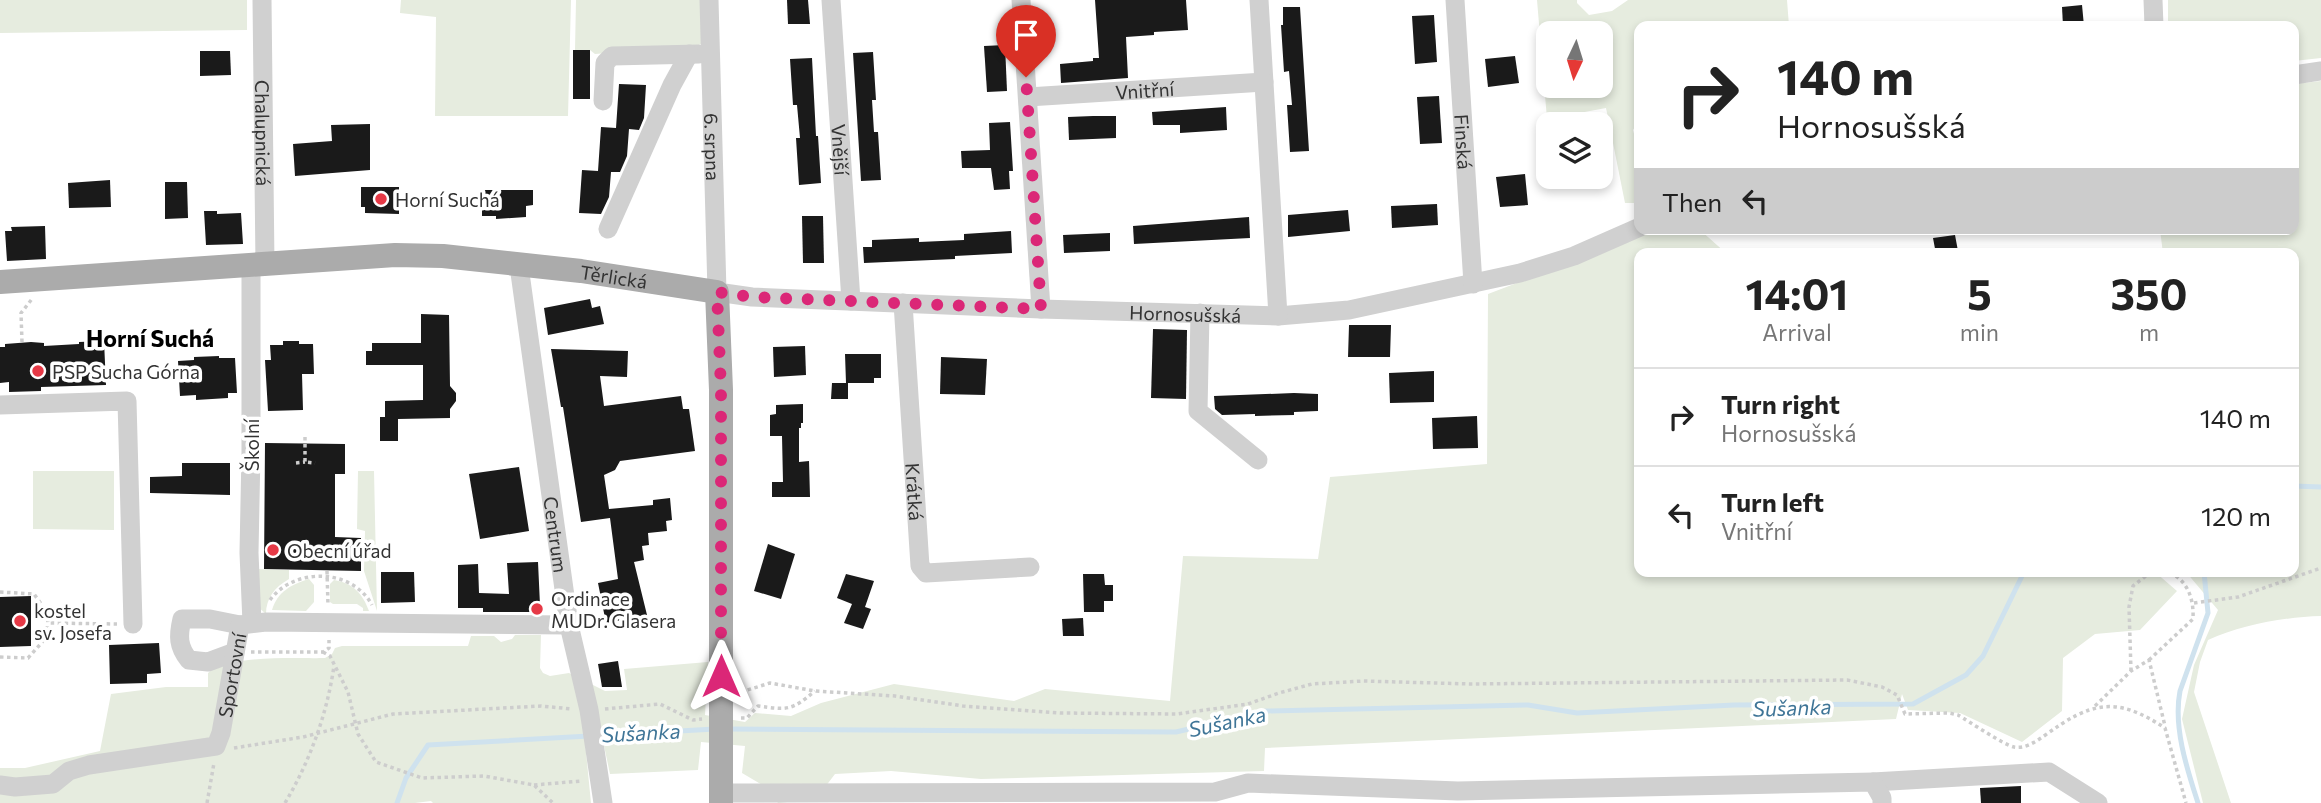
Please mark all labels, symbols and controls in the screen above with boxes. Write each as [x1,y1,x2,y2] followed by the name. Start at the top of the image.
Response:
[996,5,1056,77] pin
[1007,16,1045,54] icon: arrive
[1536,21,1614,98] north arrow
[1536,21,1613,189] map controls
[1777,45,1914,105] text: 140 m
[1662,49,1753,140] icon: right
[1115,76,1176,103] street label: Vnitřní
[251,80,276,186] street label: Chalupnická
[1777,105,1965,145] text: Hornosušská
[1536,112,1613,189] button: layers
[701,113,725,181] street label: 6. srpna
[1451,113,1477,170] street label: Finská
[828,123,854,177] street label: Vnější
[1736,182,1774,220] icon: left
[1662,186,1722,217] text: Then
[395,188,499,211] place label: Horní Suchá
[373,191,389,207] marker: Horní Suchá
[579,260,649,293] street label: Těrlická
[1746,267,1848,319] text: 14:01
[1967,267,1992,319] text: 5
[2111,267,2187,319] text: 350
[1129,300,1242,326] street label: Hornosušská
[1762,318,1832,346] text: Arrival
[1960,318,1999,346] text: min
[2139,318,2159,346] text: m
[86,324,214,352] district label: Horní Suchá
[52,360,200,383] place label: PSP Sucha Górna
[30,363,46,379] marker: PSP Sucha Górna
[1721,388,1840,419] text: Turn right
[1662,398,1700,436] icon: right
[2200,402,2271,433] text: 140 m
[239,417,263,471] street label: Školní
[1721,419,1856,447] text: Hornosušská
[902,462,929,521] street label: Krátká
[1721,486,1824,517] text: Turn left
[540,495,573,574] street label: Centrum
[1662,496,1700,534] icon: left
[2201,500,2271,531] text: 120 m
[1721,517,1792,545] text: Vnitřní
[287,539,392,562] place label: Obecní úřad
[265,542,281,558] marker: Obecní úřad
[551,587,676,632] place label: Ordinace MUDr. Glasera
[34,599,112,644] place label: kostel sv. Josefa
[529,601,545,617] marker: Ordinace MUDr. Glasera
[12,613,28,629] marker: kostel sv. Josefa
[212,630,250,719] street label: Sportovní
[684,639,758,713] position arrow
[1752,693,1832,721] water label: Sušanka
[1186,701,1268,741] water label: Sušanka
[601,717,681,747] water label: Sušanka

